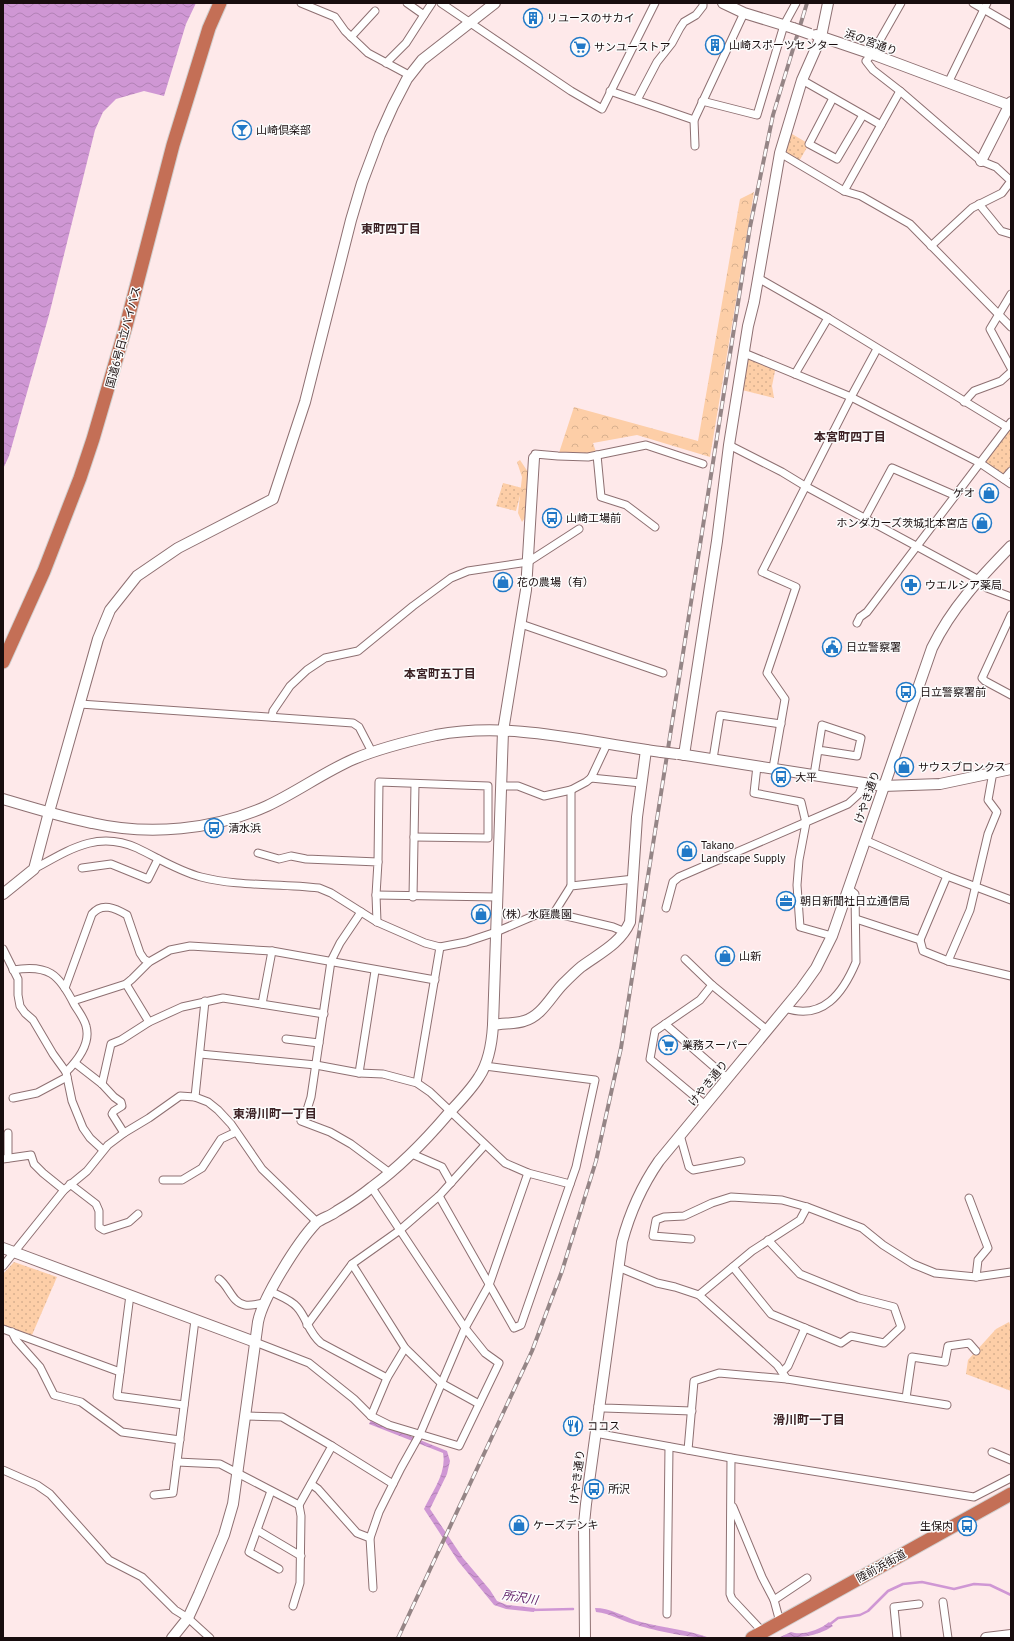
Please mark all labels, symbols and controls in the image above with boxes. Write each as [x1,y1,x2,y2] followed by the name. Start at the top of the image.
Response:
[522,7,544,29] building icon: リユースのサカイ
[547,11,634,25] place label: リユースのサカイ
[843,26,899,58] street label: 浜の宮通り
[704,34,726,56] building icon: 山崎スポーツセンター
[569,36,591,58] supermarket icon: サンユーストア
[729,38,839,52] place label: 山崎スポーツセンター
[594,40,670,54] place label: サンユーストア
[231,119,253,141] bar icon: 山崎倶楽部
[256,123,311,137] place label: 山崎倶楽部
[361,221,421,236] district label: 東町四丁目
[103,285,143,389] street label: 国道6号日立バイパス
[814,429,886,444] district label: 本宮町四丁目
[978,482,1000,504] shop icon: ゲオ
[953,486,975,500] place label: ゲオ
[541,507,563,529] bus stop icon: 山崎工場前
[566,511,621,525] place label: 山崎工場前
[971,512,993,534] shop icon: ホンダカーズ茨城北本宮店
[837,516,968,530] place label: ホンダカーズ茨城北本宮店
[492,571,514,593] shop icon: 花の農場（有）
[900,574,922,596] pharmacy icon: ウエルシア薬局
[517,575,594,589] place label: 花の農場（有）
[925,578,1002,592] place label: ウエルシア薬局
[821,636,843,658] public building icon: 日立警察署
[846,640,901,654] place label: 日立警察署
[404,666,476,681] district label: 本宮町五丁目
[895,681,917,703] bus stop icon: 日立警察署前
[920,685,986,699] place label: 日立警察署前
[893,756,915,778] shop icon: サウスブロンクス
[918,760,1006,774] place label: サウスブロンクス
[770,766,792,788] bus stop icon: 大平
[851,769,883,825] street label: けやき通り
[795,770,817,784] place label: 大平
[203,817,225,839] bus stop icon: 清水浜
[228,821,261,835] place label: 清水浜
[701,838,786,865] place label: Takano Landscape Supply
[676,840,698,862] shop icon: Takano Landscape Supply
[775,890,797,912] office icon: 朝日新聞社日立通信局
[800,894,910,908] place label: 朝日新聞社日立通信局
[470,903,492,925] shop icon: （株）水庭農園
[495,907,572,921] place label: （株）水庭農園
[714,945,736,967] shop icon: 山新
[739,949,761,963] place label: 山新
[657,1034,679,1056] supermarket icon: 業務スーパー
[682,1038,748,1052] place label: 業務スーパー
[685,1057,731,1109] street label: けやき通り
[233,1106,317,1121] district label: 東滑川町一丁目
[773,1412,845,1427] district label: 滑川町一丁目
[562,1415,584,1437] restaurant icon: ココス
[587,1419,620,1433] place label: ココス
[567,1449,587,1505] street label: けやき通り
[583,1478,605,1500] bus stop icon: 所沢
[608,1482,630,1496] place label: 所沢
[508,1514,530,1536] shop icon: ケーズデンキ
[956,1515,978,1537] bus stop icon: 生保内
[533,1518,598,1532] place label: ケーズデンキ
[920,1519,953,1533] place label: 生保内
[854,1547,908,1585] street label: 陸前浜街道
[501,1587,541,1608] water label: 所沢川

